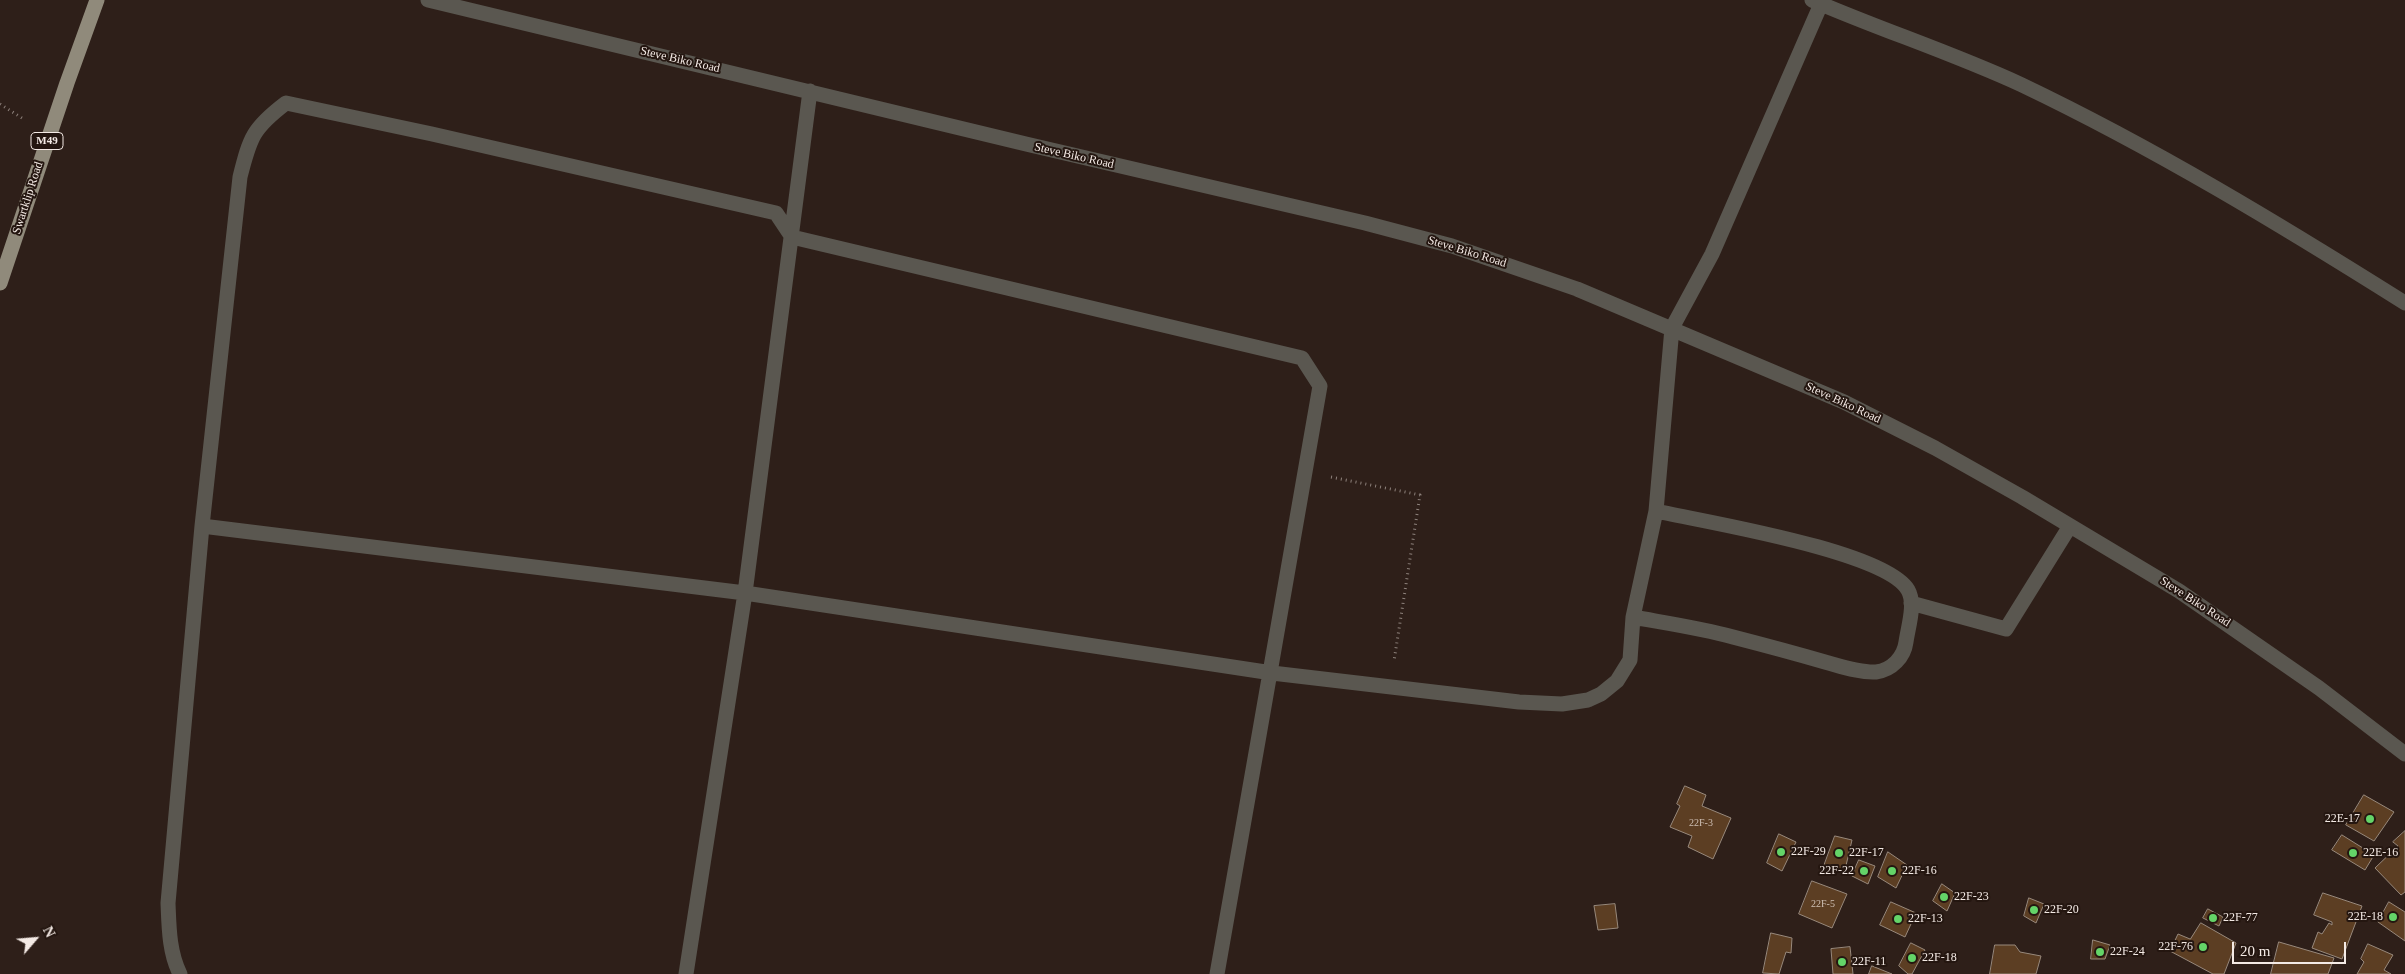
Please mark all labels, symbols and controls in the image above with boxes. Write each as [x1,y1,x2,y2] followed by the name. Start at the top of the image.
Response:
[639,44,721,76] street label: Steve Biko Road
[31,132,63,150] road number: M49
[1033,140,1115,172] street label: Steve Biko Road
[10,160,46,236] street label: Swartklip Road
[1426,233,1508,271] street label: Steve Biko Road
[1803,379,1883,427] street label: Steve Biko Road
[2157,574,2233,630] street label: Steve Biko Road
[2325,812,2360,826] place label: 22E-17
[2364,813,2376,825] marker: 22E-17
[1689,817,1713,829] house number: 22F-3
[1791,845,1826,859] place label: 22F-29
[1775,846,1787,858] marker: 22F-29
[1849,846,1884,860] place label: 22F-17
[2363,846,2398,860] place label: 22E-16
[1833,847,1845,859] marker: 22F-17
[2347,847,2359,859] marker: 22E-16
[1819,864,1854,878] place label: 22F-22
[1902,864,1937,878] place label: 22F-16
[1858,865,1870,877] marker: 22F-22
[1886,865,1898,877] marker: 22F-16
[1954,890,1989,904] place label: 22F-23
[1938,891,1950,903] marker: 22F-23
[1811,898,1835,910] house number: 22F-5
[2044,903,2079,917] place label: 22F-20
[2028,904,2040,916] marker: 22F-20
[2348,910,2383,924] place label: 22E-18
[2223,911,2258,925] place label: 22F-77
[2387,911,2399,923] marker: 22E-18
[1908,912,1943,926] place label: 22F-13
[2207,912,2219,924] marker: 22F-77
[1892,913,1904,925] marker: 22F-13
[10,914,60,964] north arrow
[40,924,58,940] text: N
[2235,932,2349,964] scale bar
[2158,940,2193,954] place label: 22F-76
[2197,941,2209,953] marker: 22F-76
[2240,943,2270,959] text: 20 m
[2110,945,2145,959] place label: 22F-24
[2094,946,2106,958] marker: 22F-24
[1922,951,1957,965] place label: 22F-18
[1906,952,1918,964] marker: 22F-18
[1852,955,1886,969] place label: 22F-11
[1836,956,1848,968] marker: 22F-11

